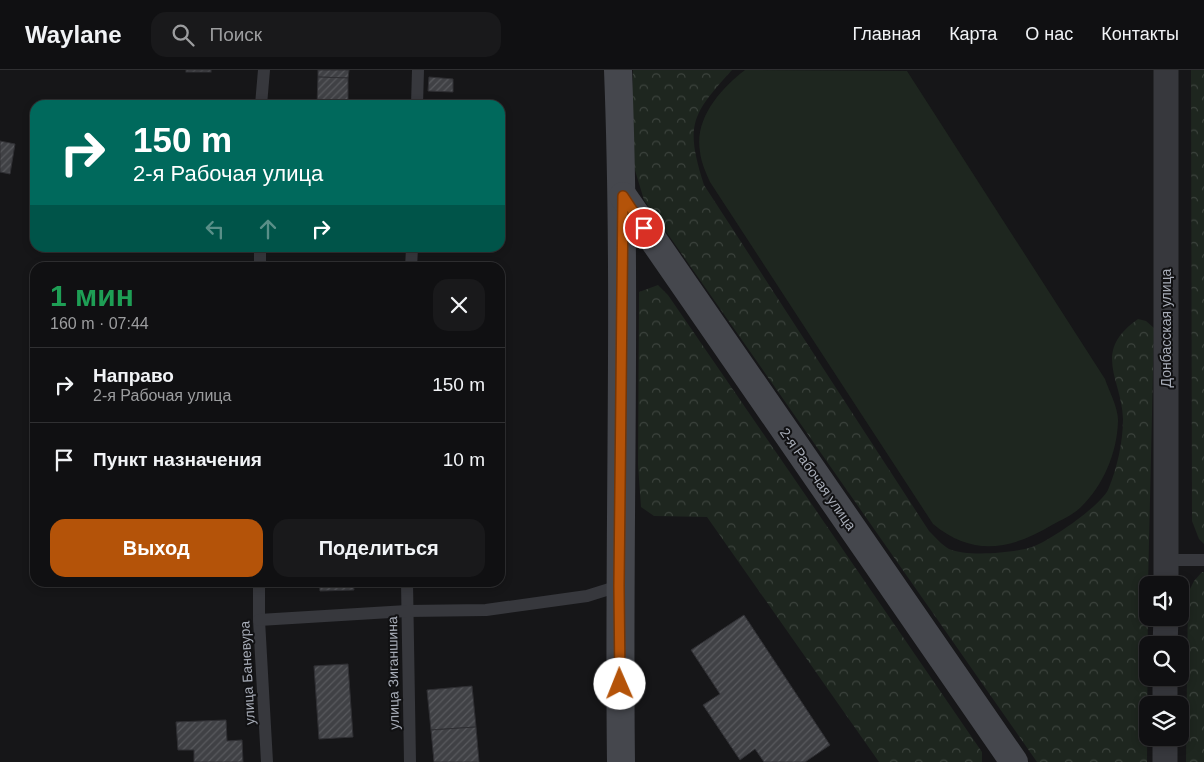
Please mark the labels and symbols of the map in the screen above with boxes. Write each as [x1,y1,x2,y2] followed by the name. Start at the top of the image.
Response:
[623,207,665,249] pin
[1158,268,1174,387] street label: Донбасская улица
[777,425,859,533] street label: 2-я Рабочая улица
[384,616,402,730] street label: улица Зиганшина
[236,620,258,726] street label: улица Баневура
[593,657,645,709] position arrow

